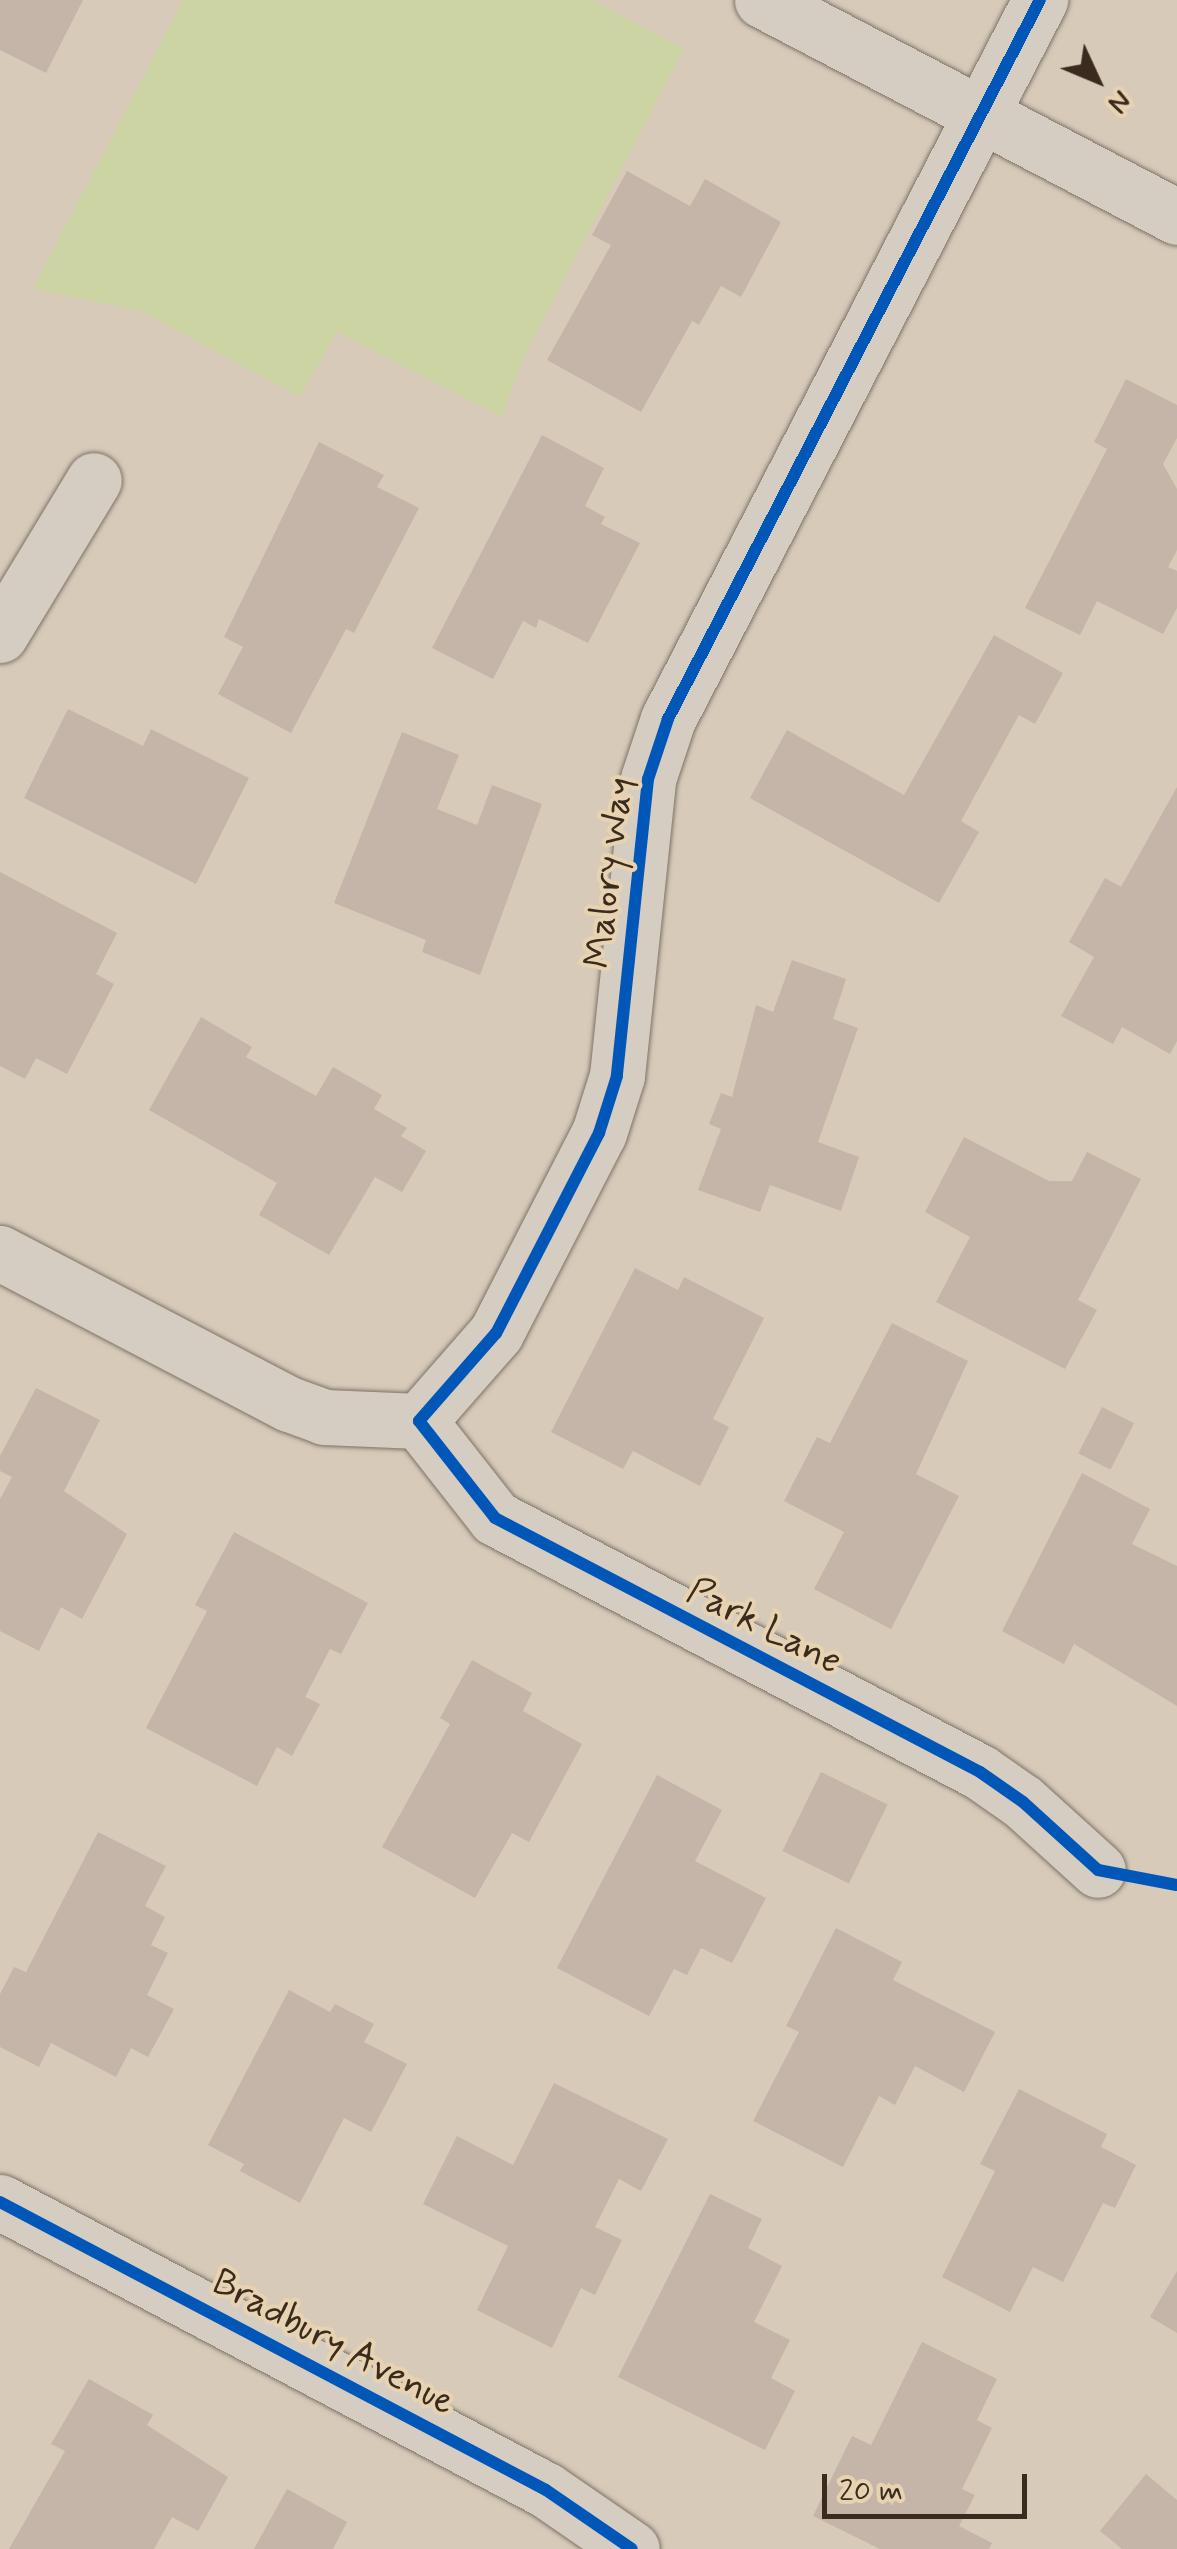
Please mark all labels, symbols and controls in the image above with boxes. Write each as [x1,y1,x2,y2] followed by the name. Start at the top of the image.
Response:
[1047,30,1147,130] north arrow
[1099,82,1139,121] text: N
[575,772,645,974] street label: Malory Way
[679,1569,849,1685] street label: Park Lane
[201,2258,465,2428] street label: Bradbury Avenue
[827,2454,1032,2516] scale bar
[839,2472,903,2511] text: 20 m

